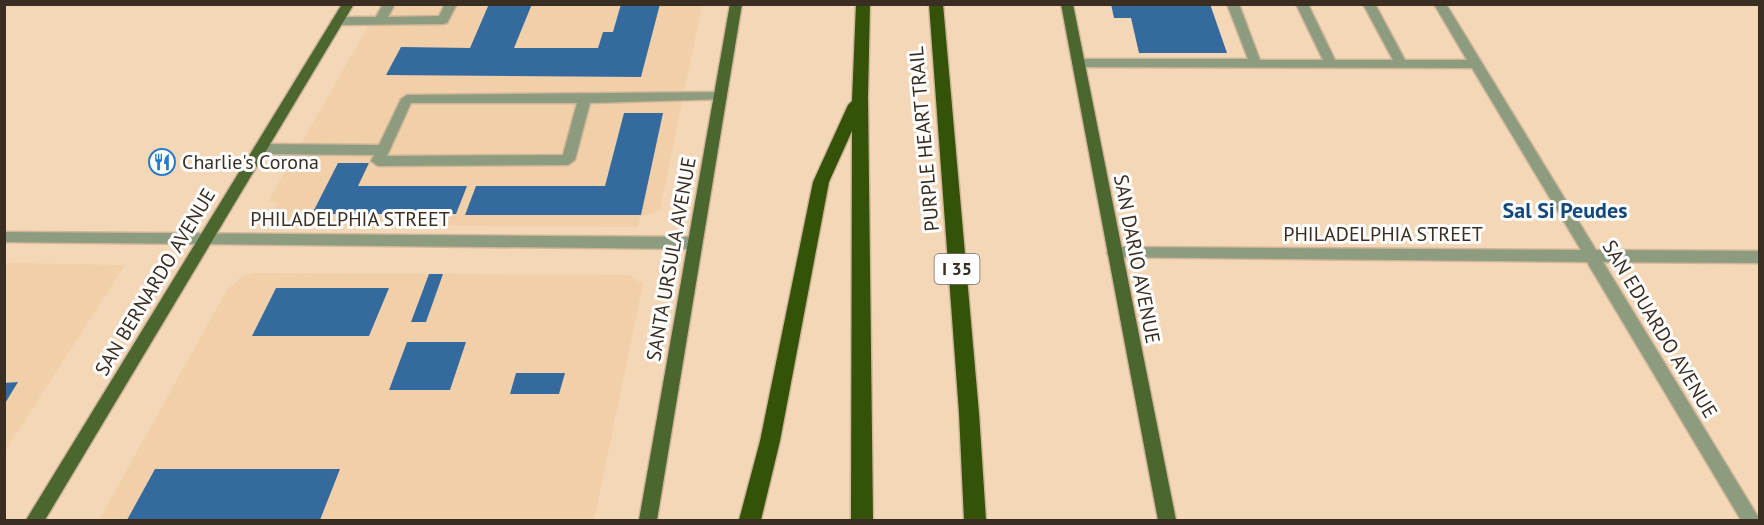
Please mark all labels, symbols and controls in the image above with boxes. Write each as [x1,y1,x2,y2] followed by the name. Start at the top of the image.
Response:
[903,45,945,233] street label: PURPLE HEART TRAIL
[147,147,177,177] restaurant icon: Charlie's Corona
[182,149,319,175] place label: Charlie's Corona
[640,155,702,363] street label: SANTA URSULA AVENUE
[1108,172,1166,346] street label: SAN DARIO AVENUE
[89,184,221,380] street label: SAN BERNARDO AVENUE
[1503,196,1627,224] district label: Sal Si Peudes
[250,206,450,232] street label: PHILADELPHIA STREET
[1283,221,1483,247] street label: PHILADELPHIA STREET
[1597,235,1723,423] street label: SAN EDUARDO AVENUE
[934,254,980,284] road number: I 35

